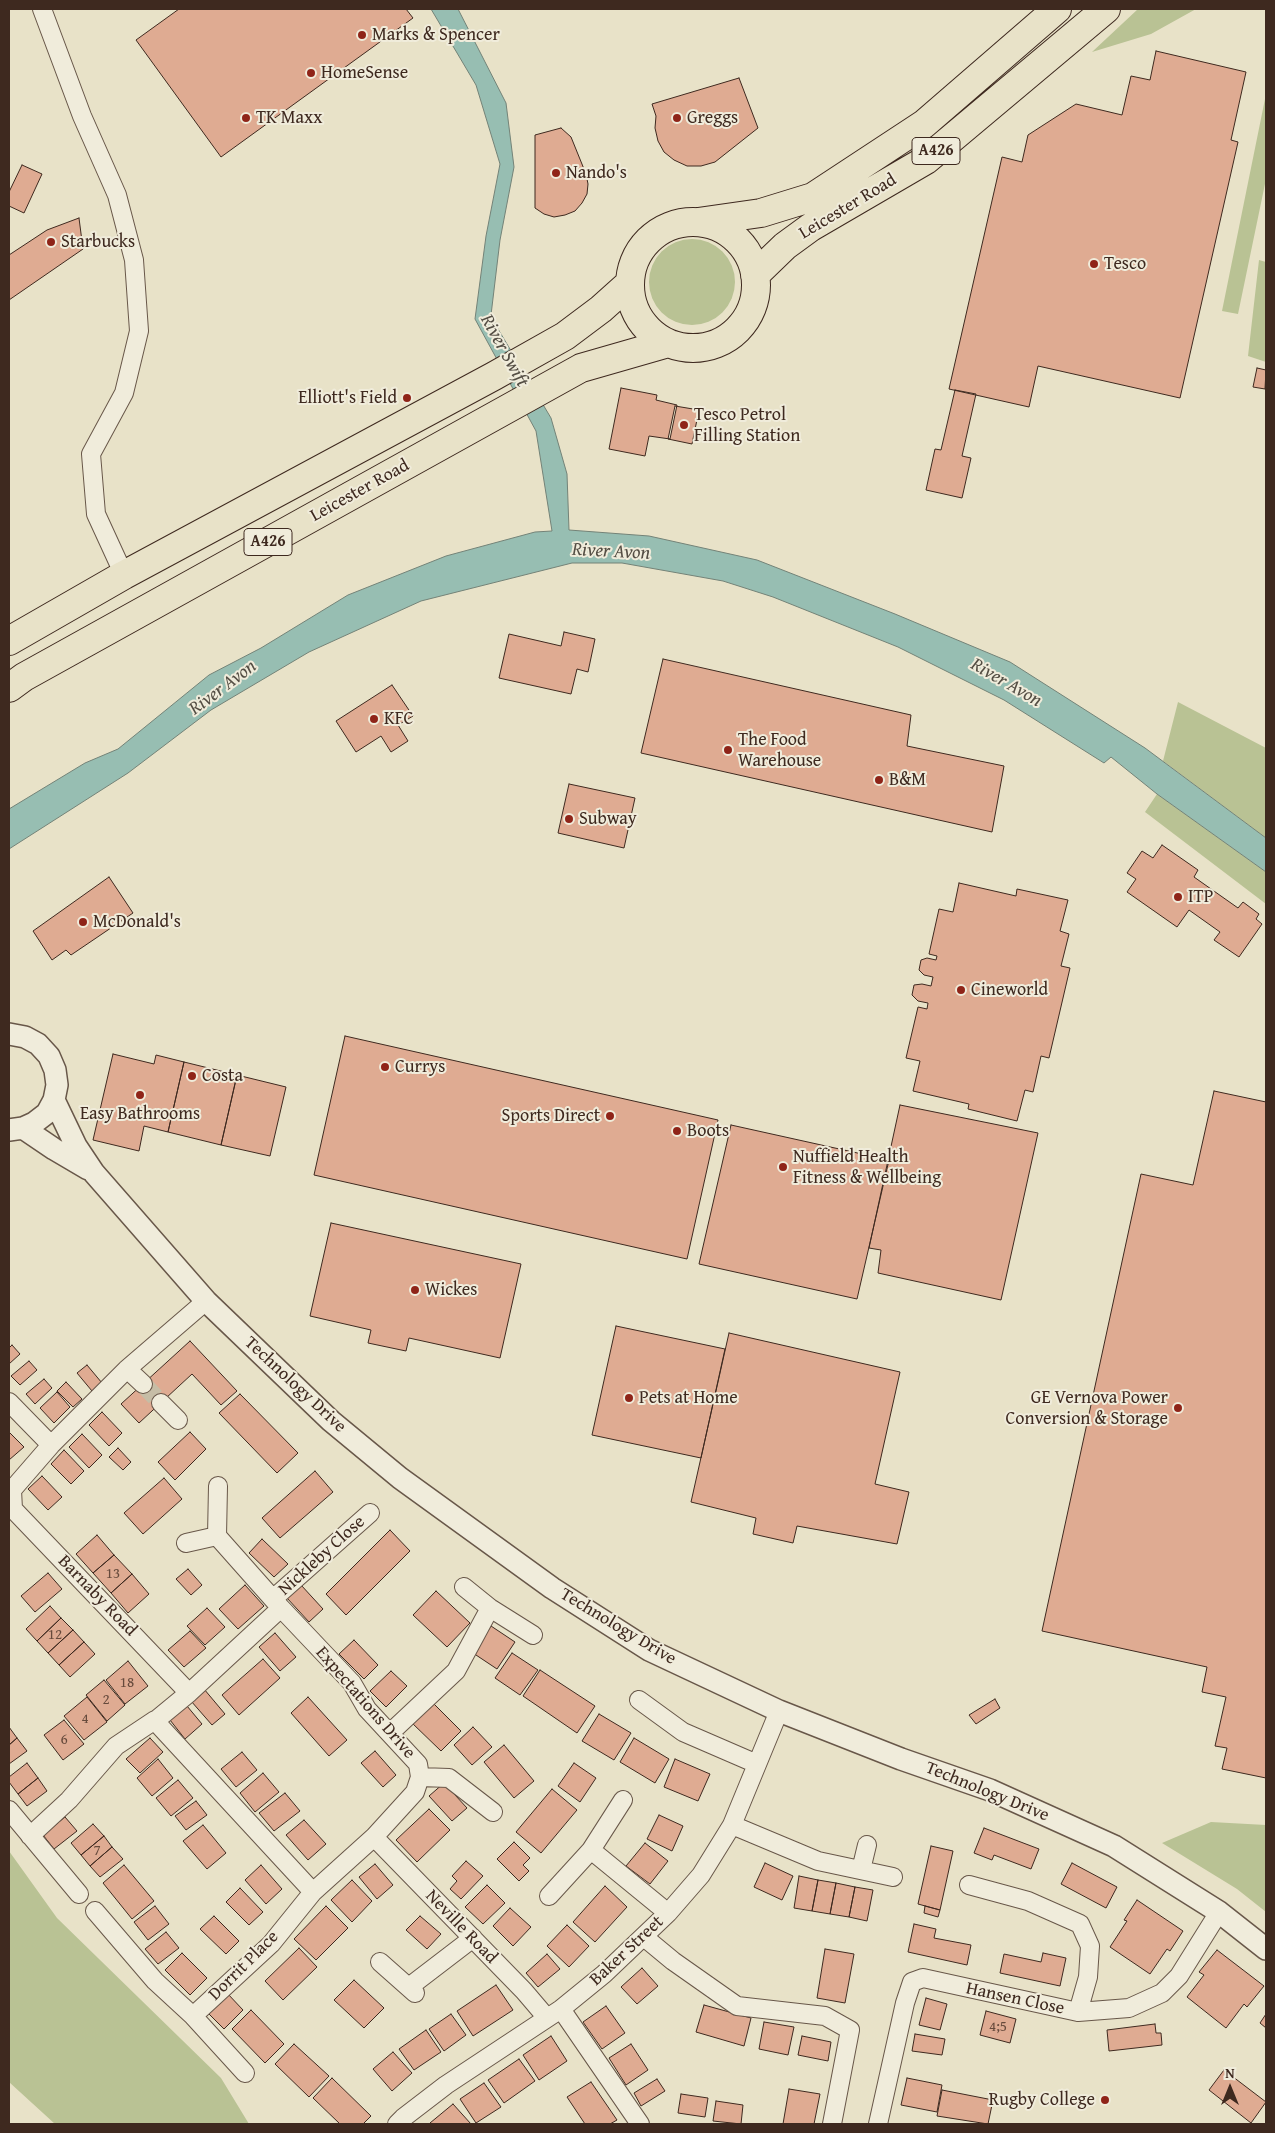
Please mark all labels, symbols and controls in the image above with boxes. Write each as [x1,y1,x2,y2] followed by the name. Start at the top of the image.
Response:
[372,24,500,46] place label: Marks & Spencer
[356,29,368,41] marker: Marks & Spencer
[321,62,408,84] place label: HomeSense
[305,67,317,79] marker: HomeSense
[256,107,322,129] place label: TK Maxx
[687,107,738,129] place label: Greggs
[240,112,252,124] marker: TK Maxx
[671,112,683,124] marker: Greggs
[912,138,960,164] road number: A426
[566,162,627,184] place label: Nando's
[550,167,562,179] marker: Nando's
[795,169,901,245] street label: Leicester Road
[61,231,135,253] place label: Starbucks
[45,236,57,248] marker: Starbucks
[1104,253,1146,275] place label: Tesco
[1088,258,1100,270] marker: Tesco
[475,311,533,391] water label: River Swift
[298,387,397,409] place label: Elliott's Field
[401,392,413,404] marker: Elliott's Field
[694,404,800,446] place label: Tesco Petrol Filling Station
[678,419,690,431] marker: Tesco Petrol Filling Station
[307,455,413,527] street label: Leicester Road
[244,528,292,556] road number: A426
[571,539,651,565] water label: River Avon
[966,654,1046,712] water label: River Avon
[185,655,261,721] water label: River Avon
[384,708,413,730] place label: KFC
[368,713,380,725] marker: KFC
[738,729,821,772] place label: The Food Warehouse
[722,744,734,756] marker: The Food Warehouse
[889,769,926,791] place label: B&M
[873,774,885,786] marker: B&M
[579,808,637,830] place label: Subway
[563,813,575,825] marker: Subway
[1188,886,1213,908] place label: ITP
[1172,891,1184,903] marker: ITP
[93,911,181,933] place label: McDonald's
[77,916,89,928] marker: McDonald's
[971,979,1048,1001] place label: Cineworld
[955,984,967,996] marker: Cineworld
[395,1056,445,1078] place label: Currys
[379,1061,391,1073] marker: Currys
[202,1065,243,1087] place label: Costa
[186,1070,198,1082] marker: Costa
[134,1089,146,1101] marker: Easy Bathrooms
[80,1103,200,1125] place label: Easy Bathrooms
[502,1105,600,1127] place label: Sports Direct
[604,1110,616,1122] marker: Sports Direct
[687,1120,729,1142] place label: Boots
[671,1125,683,1137] marker: Boots
[793,1146,941,1188] place label: Nuffield Health Fitness & Wellbeing
[777,1161,789,1173] marker: Nuffield Health Fitness & Wellbeing
[425,1279,477,1301] place label: Wickes
[409,1284,421,1296] marker: Wickes
[240,1332,350,1438] street label: Technology Drive
[639,1387,738,1409] place label: Pets at Home
[1005,1387,1168,1430] place label: GE Vernova Power Conversion & Storage
[623,1392,635,1404] marker: Pets at Home
[1172,1402,1184,1414] marker: GE Vernova Power Conversion & Storage
[274,1511,370,1601] street label: Nickleby Close
[53,1551,141,1641] street label: Barnaby Road
[106,1565,120,1583] house number: 13
[556,1584,680,1670] street label: Technology Drive
[48,1626,62,1644] house number: 12
[310,1643,420,1763] street label: Expectations Drive
[120,1674,134,1692] house number: 18
[102,1691,110,1709] house number: 2
[81,1710,89,1728] house number: 4
[60,1731,68,1749] house number: 6
[922,1757,1052,1827] street label: Technology Drive
[93,1842,101,1860] house number: 7
[420,1886,502,1968] street label: Neville Road
[586,1911,668,1991] street label: Baker Street
[205,1927,283,2005] street label: Dorrit Place
[964,1978,1066,2020] street label: Hansen Close
[989,2018,1007,2036] house number: 4;5
[1205,2063,1255,2113] north arrow
[1225,2063,1235,2083] text: N
[989,2089,1095,2111] place label: Rugby College
[1099,2094,1111,2106] marker: Rugby College

